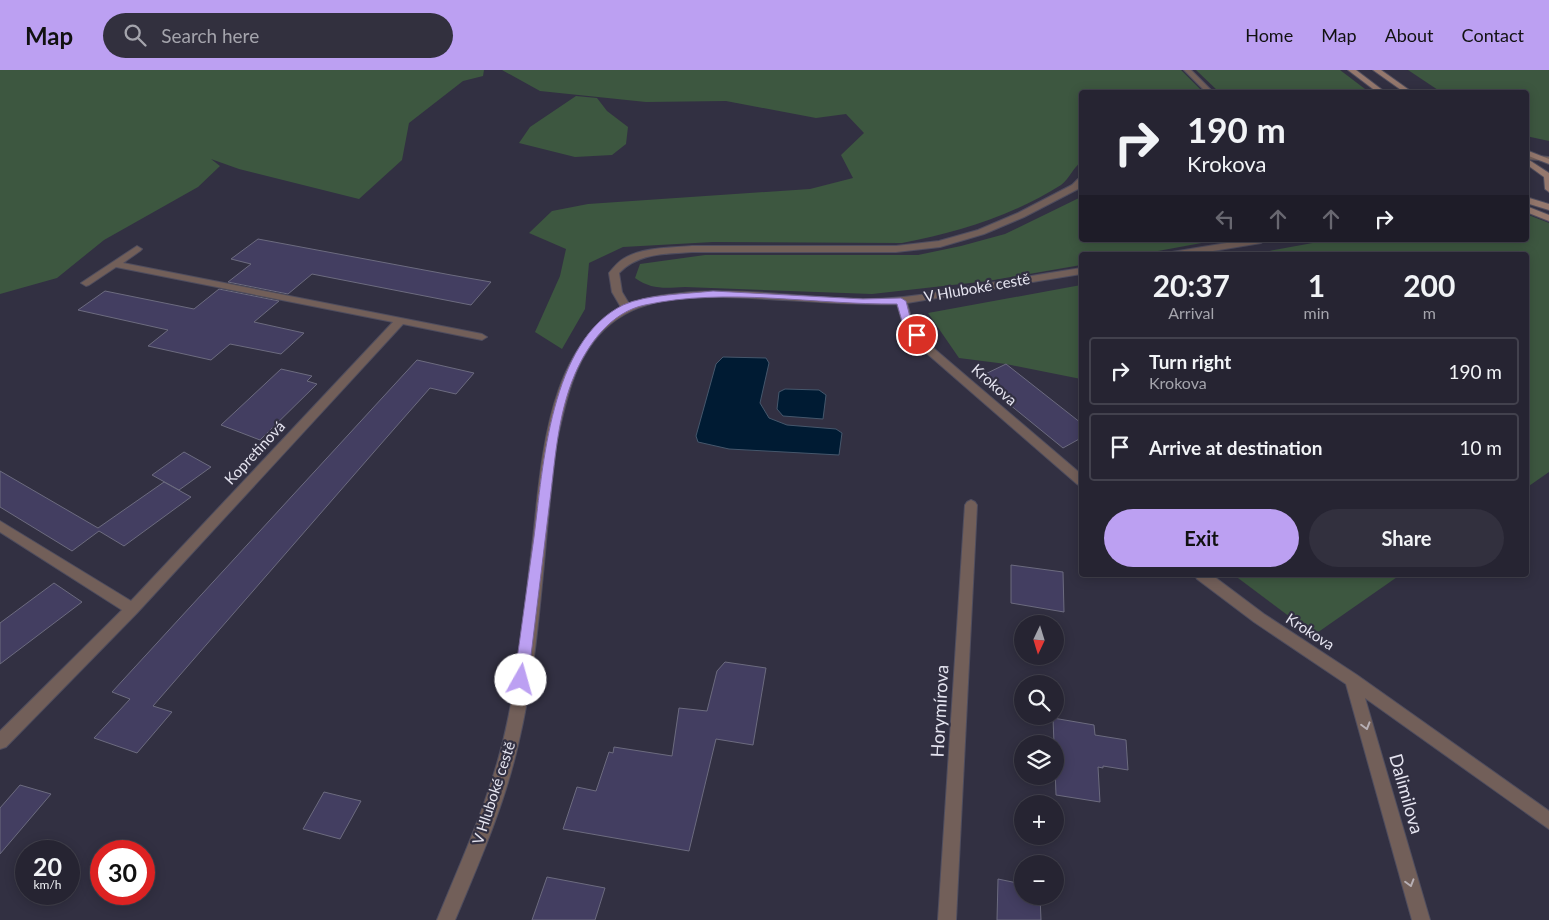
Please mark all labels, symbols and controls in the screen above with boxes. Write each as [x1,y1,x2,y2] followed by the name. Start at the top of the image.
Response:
[103,13,453,58] search box
[25,21,73,50] text: Map
[121,21,149,49] icon: search
[161,24,259,47] text: Search here
[1245,24,1293,46] text: Home
[1321,24,1357,46] text: Map
[1385,24,1434,46] text: About
[1462,24,1524,46] text: Contact
[1187,108,1286,150] text: 190 m
[1104,110,1169,175] icon: right
[1187,150,1266,177] text: Krokova
[1211,205,1239,233] icon: left
[1264,205,1292,233] icon: ahead
[1317,205,1345,233] icon: ahead
[1370,205,1398,233] icon: right
[1153,267,1230,303] text: 20:37
[1308,267,1325,303] text: 1
[1403,267,1455,303] text: 200
[922,269,1031,305] street label: V Hluboké cestě
[1168,303,1214,322] text: Arrival
[1304,303,1330,322] text: min
[1423,303,1436,322] text: m
[896,314,938,356] pin
[903,321,931,349] icon: arrive
[1149,350,1231,373] text: Turn right
[1106,357,1134,385] icon: right
[968,360,1021,409] street label: Krokova
[1448,360,1502,383] text: 190 m
[1149,373,1207,392] text: Krokova
[220,417,288,488] street label: Kopretinová
[1106,433,1134,461] icon: arrive
[1149,436,1322,459] text: Arrive at destination
[1459,436,1502,459] text: 10 m
[1104,509,1299,567] button: Exit
[1309,509,1504,567] button: Share
[1283,609,1338,653] street label: Krokova
[1014,615,1064,665] north arrow
[1014,615,1064,905] map controls
[494,653,546,705] position arrow
[926,664,952,758] street label: Horymírova
[1014,675,1064,725] button: search
[1360,722,1370,730] one-way arrow
[1014,735,1064,785] button: layers
[468,739,518,846] street label: V Hluboké cestě
[1385,751,1429,836] street label: Dalimilova
[1014,795,1064,845] button: +
[90,840,155,905] speed limit sign: 30
[33,851,62,881] text: 20
[1014,855,1064,905] button: −
[33,877,62,892] text: km/h
[1404,878,1415,887] one-way arrow

